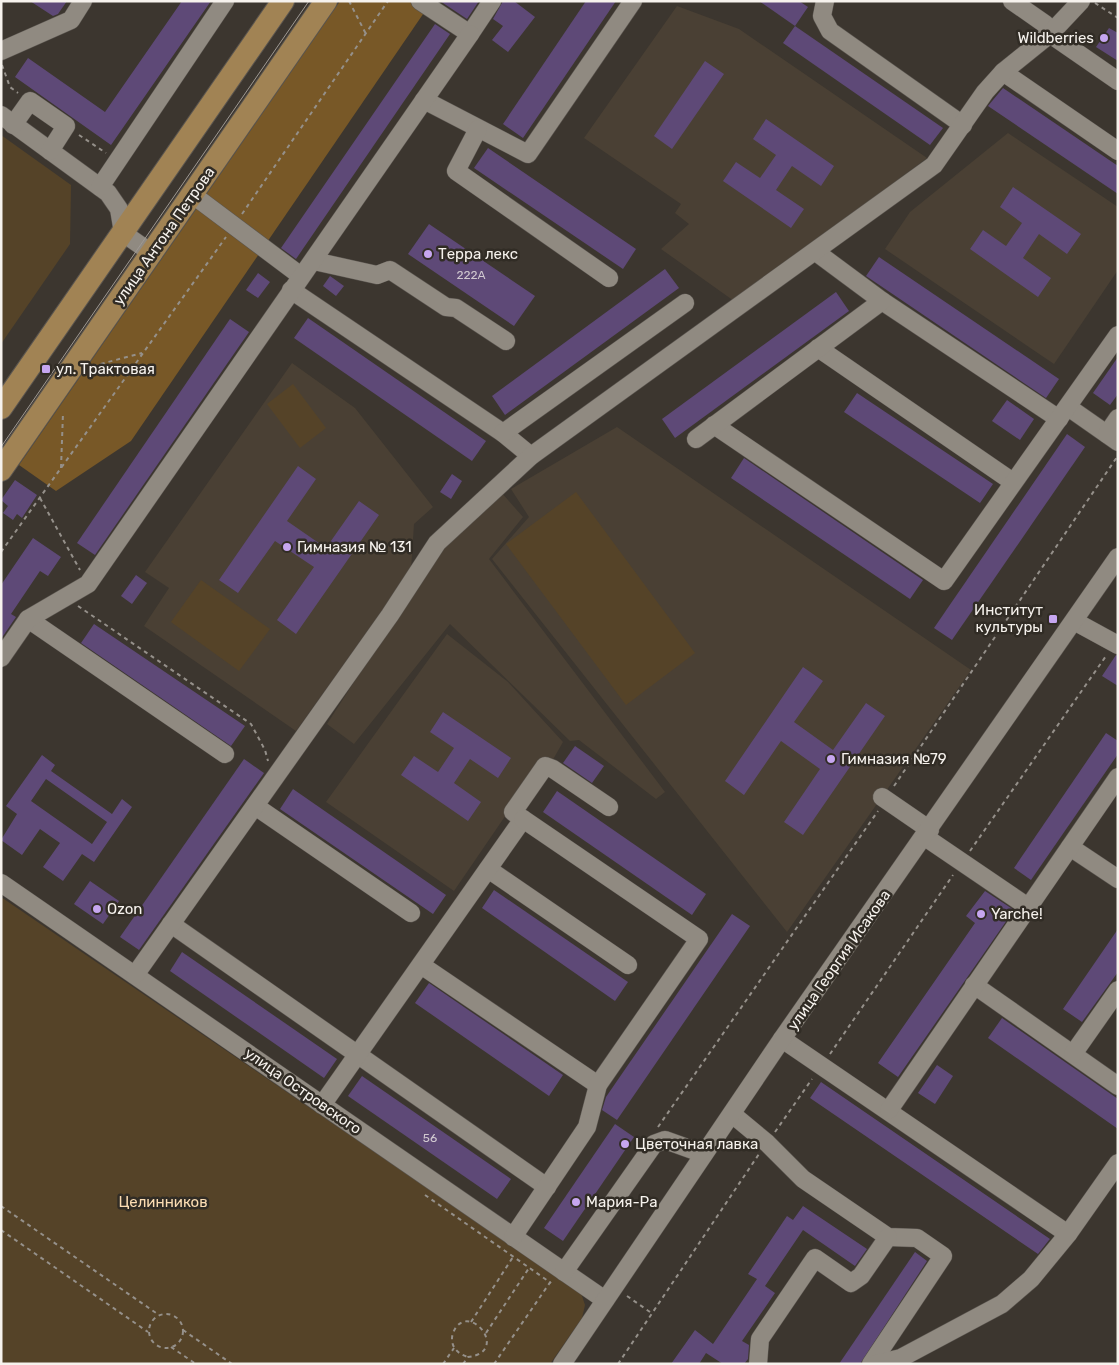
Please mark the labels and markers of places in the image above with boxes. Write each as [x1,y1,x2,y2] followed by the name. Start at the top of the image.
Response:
[1017,29,1094,47] place label: Wildberries
[1098,32,1110,44] marker: Wildberries
[438,245,518,263] place label: Терра лекс
[422,248,434,260] marker: Терра лекс
[56,360,155,378] place label: ул. Трактовая
[40,363,52,375] marker: ул. Трактовая
[297,538,412,556] place label: Гимназия № 131
[281,541,293,553] marker: Гимназия № 131
[974,601,1043,636] place label: Институт культуры
[1047,613,1059,625] marker: Институт культуры
[841,750,947,768] place label: Гимназия №79
[825,753,837,765] marker: Гимназия №79
[107,900,142,918] place label: Ozon
[91,903,103,915] marker: Ozon
[991,905,1043,923] place label: Yarche!
[975,908,987,920] marker: Yarche!
[635,1135,758,1153] place label: Цветочная лавка
[619,1138,631,1150] marker: Цветочная лавка
[586,1193,658,1211] place label: Мария-Ра
[570,1196,582,1208] marker: Мария-Ра

